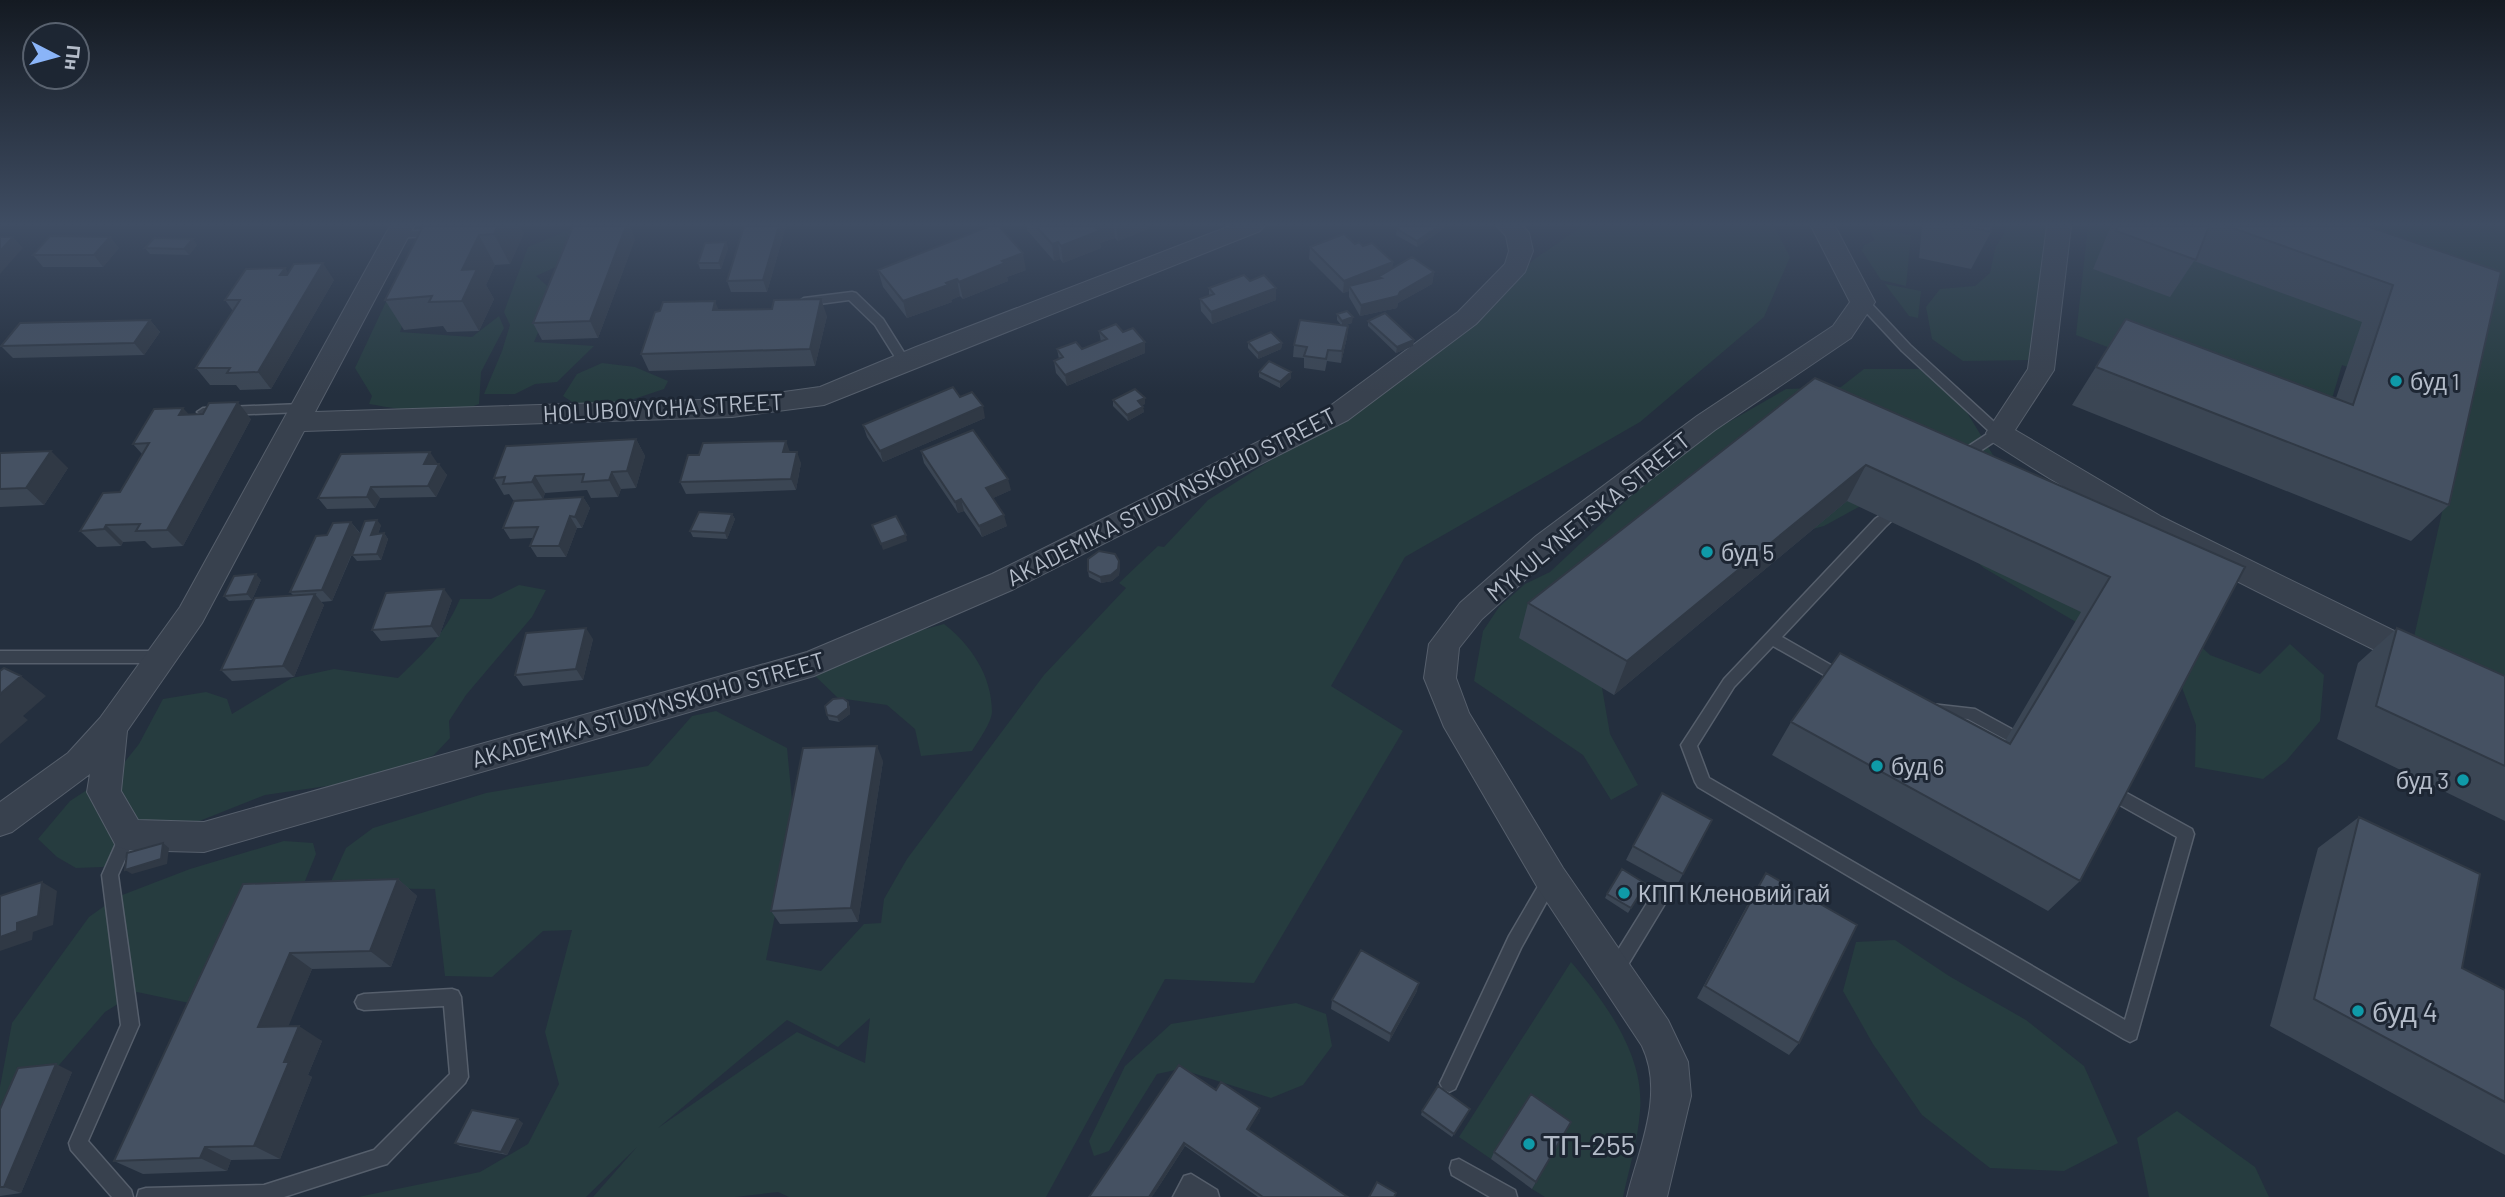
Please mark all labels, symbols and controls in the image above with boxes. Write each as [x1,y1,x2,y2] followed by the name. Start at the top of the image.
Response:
[21,21,91,91] north arrow
[61,44,86,72] text: Пн
[2410,367,2459,395] place label: буд 1
[2388,373,2404,389] marker: буд 1
[542,387,784,427] street label: HOLUBOVYCHA STREET
[1002,400,1340,592] street label: AKADEMIKA STUDYNSKOHO STREET
[1481,425,1695,607] street label: MYKULYNETSKA STREET
[1721,538,1774,566] place label: буд 5
[1699,544,1715,560] marker: буд 5
[468,645,828,773] street label: AKADEMIKA STUDYNSKOHO STREET
[1891,752,1944,780] place label: буд 6
[1869,758,1885,774] marker: буд 6
[2396,766,2449,794] place label: буд 3
[2455,772,2471,788] marker: буд 3
[1638,879,1830,907] place label: КПП Кленовий гай
[1616,885,1632,901] marker: КПП Кленовий гай
[2372,994,2438,1028] place label: буд 4
[2350,1003,2366,1019] marker: буд 4
[1543,1127,1635,1161] place label: ТП-255
[1521,1136,1537,1152] marker: ТП-255

